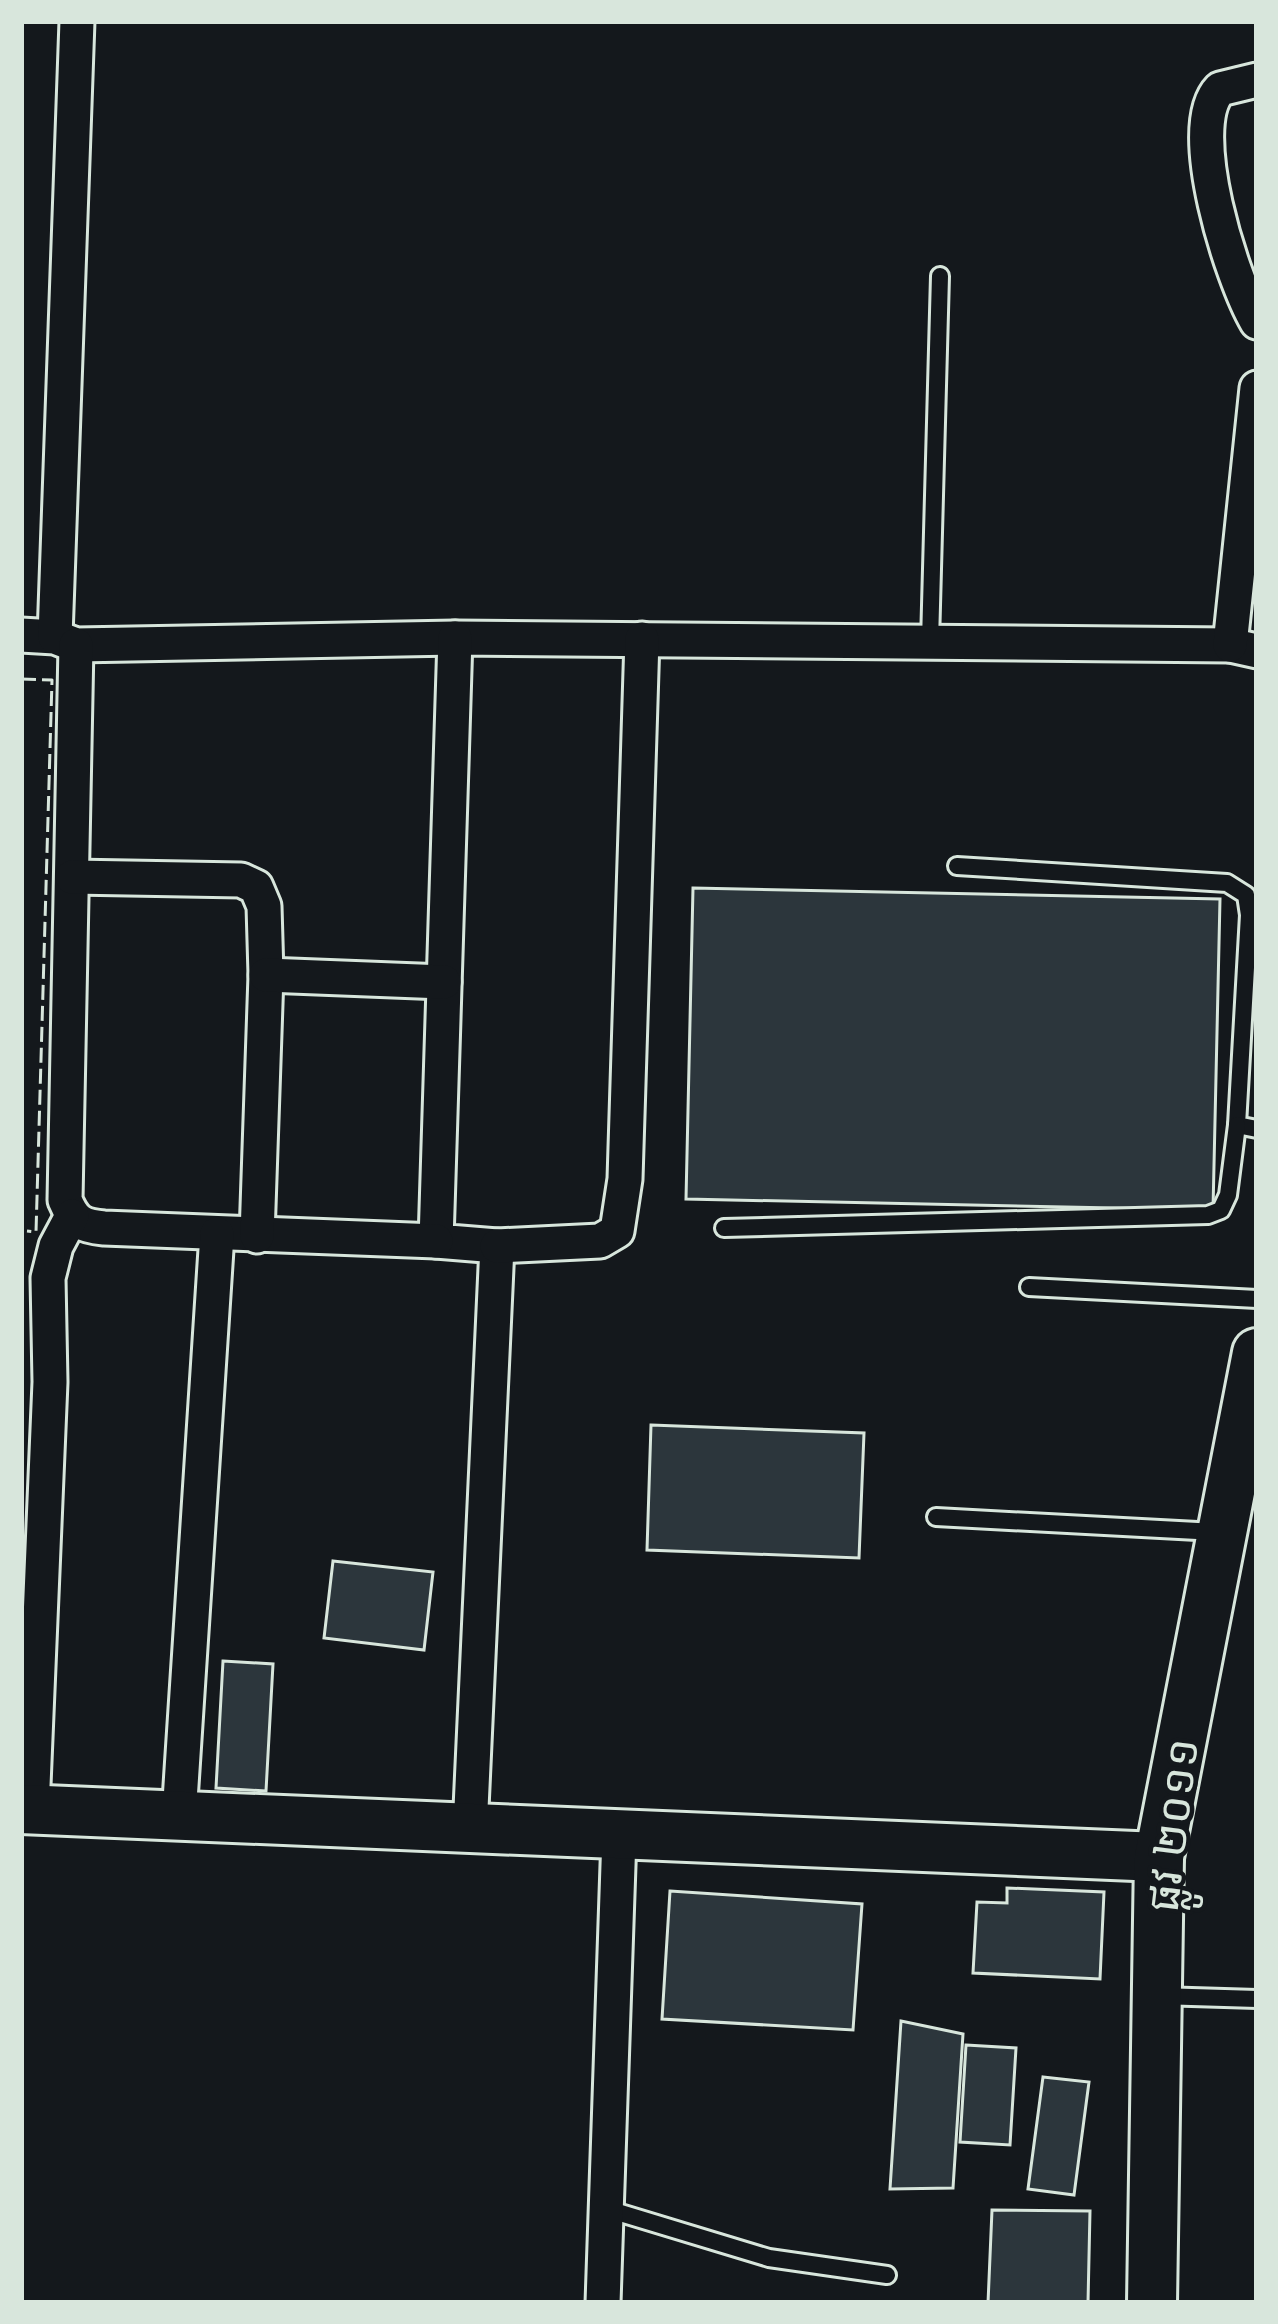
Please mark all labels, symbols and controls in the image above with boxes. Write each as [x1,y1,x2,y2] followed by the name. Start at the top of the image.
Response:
[1134,1735,1223,1916] street label: ផ្លូវ ២០១១

